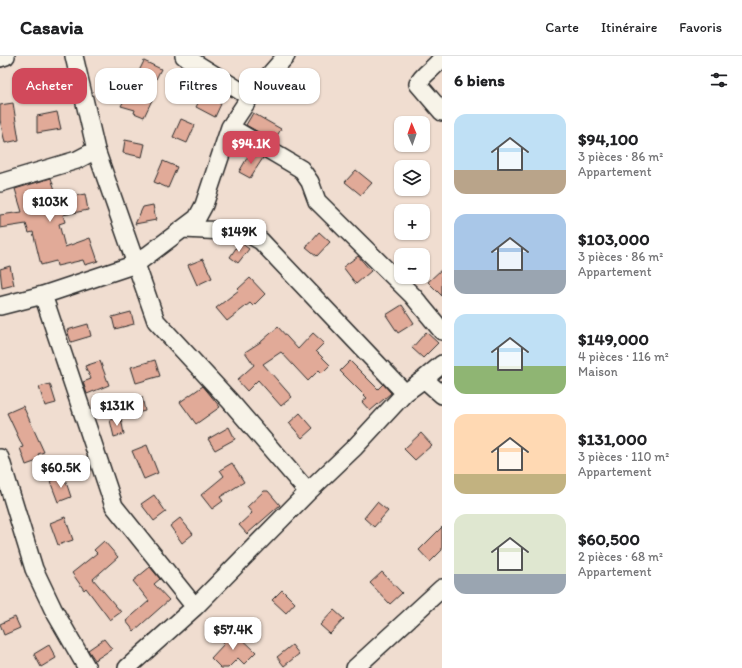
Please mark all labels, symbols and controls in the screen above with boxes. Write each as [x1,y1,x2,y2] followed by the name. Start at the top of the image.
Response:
[20,16,83,39] text: Casavia
[545,19,579,36] text: Carte
[601,19,657,36] text: Itinéraire
[679,19,722,36] text: Favoris
[12,68,87,104] chip: Acheter
[95,68,157,104] chip: Louer
[165,68,231,104] chip: Filtres
[239,68,320,104] chip: Nouveau
[708,69,730,91] icon: filters
[454,70,505,90] text: 6 biens
[394,116,430,152] north arrow
[394,116,430,284] map controls
[578,129,639,149] text: $94,100
[486,130,534,178] icon: home
[218,131,284,165] pin: $94.1K
[232,136,270,151] text: $94.1K
[578,149,663,164] text: 3 pièces · 86 m²
[394,160,430,196] button: layers
[578,164,652,179] text: Appartement
[22,189,78,223] pin: $103K
[32,194,68,209] text: $103K
[394,204,430,240] button: +
[211,219,267,253] pin: $149K
[221,224,257,239] text: $149K
[578,229,650,249] text: $103,000
[486,230,534,278] icon: home
[394,248,430,284] button: −
[578,249,663,264] text: 3 pièces · 86 m²
[578,264,652,279] text: Appartement
[578,329,649,349] text: $149,000
[486,330,534,378] icon: home
[578,349,669,364] text: 4 pièces · 116 m²
[578,364,618,379] text: Maison
[89,393,145,427] pin: $131K
[100,398,134,413] text: $131K
[578,429,647,449] text: $131,000
[486,430,534,478] icon: home
[578,449,669,464] text: 3 pièces · 110 m²
[28,455,94,489] pin: $60.5K
[41,460,81,475] text: $60.5K
[578,464,652,479] text: Appartement
[578,529,640,549] text: $60,500
[486,530,534,578] icon: home
[578,549,663,564] text: 2 pièces · 68 m²
[578,564,652,579] text: Appartement
[200,617,266,651] pin: $57.4K
[213,622,253,637] text: $57.4K

